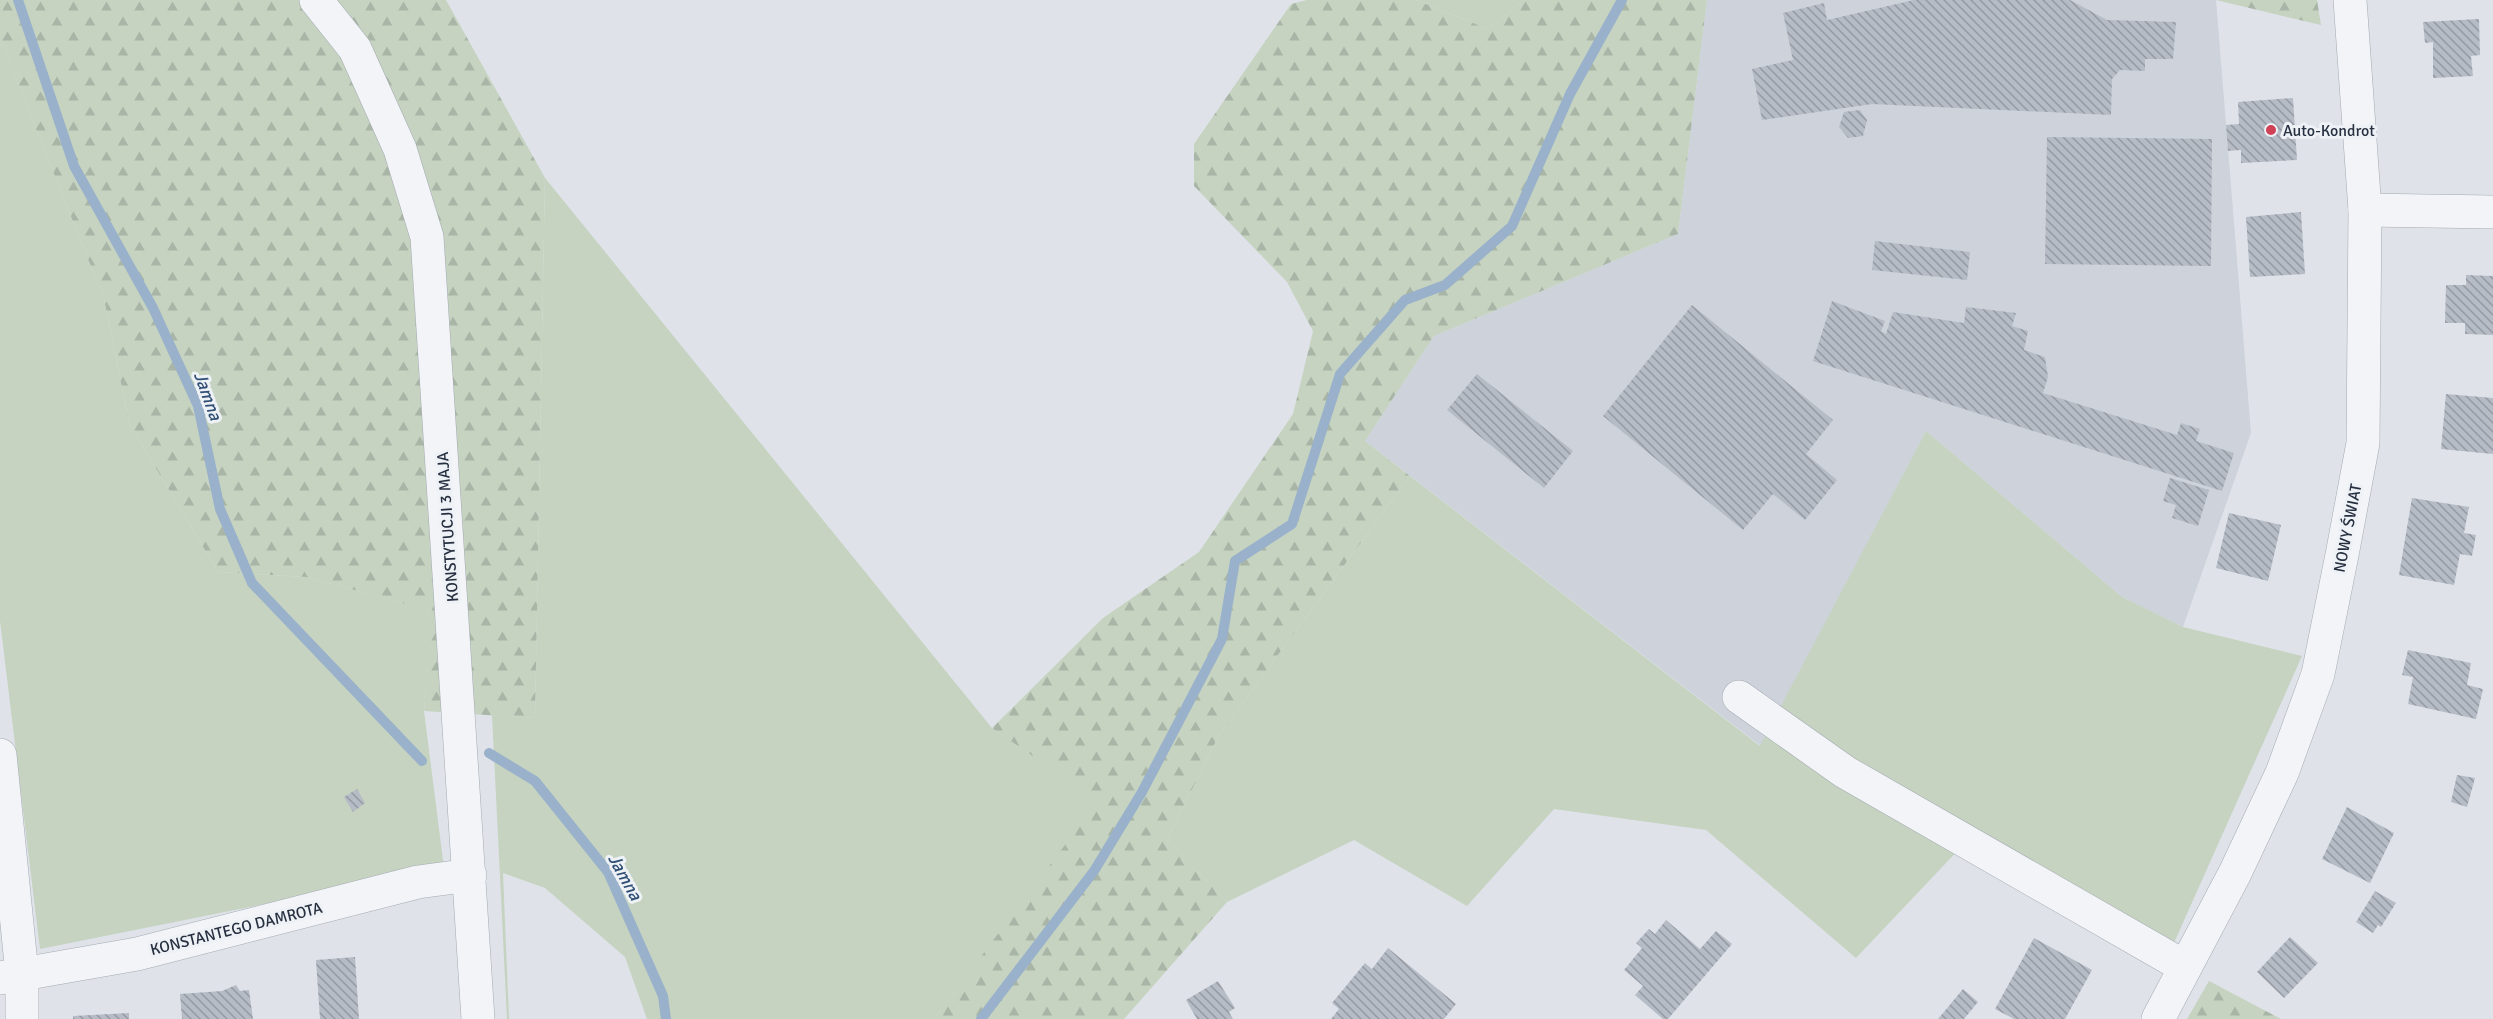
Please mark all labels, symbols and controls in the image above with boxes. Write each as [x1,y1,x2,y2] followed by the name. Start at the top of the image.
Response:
[2283,121,2375,141] place label: Auto-Kondrot
[2264,123,2278,137] marker: Auto-Kondrot
[189,369,227,424] water label: Jamna
[433,451,463,603] street label: KONSTYTUCJI 3 MAJA
[2330,482,2366,574] street label: NOWY ŚWIAT
[603,850,647,905] water label: Jamna
[148,898,325,960] street label: KONSTANTEGO DAMROTA

